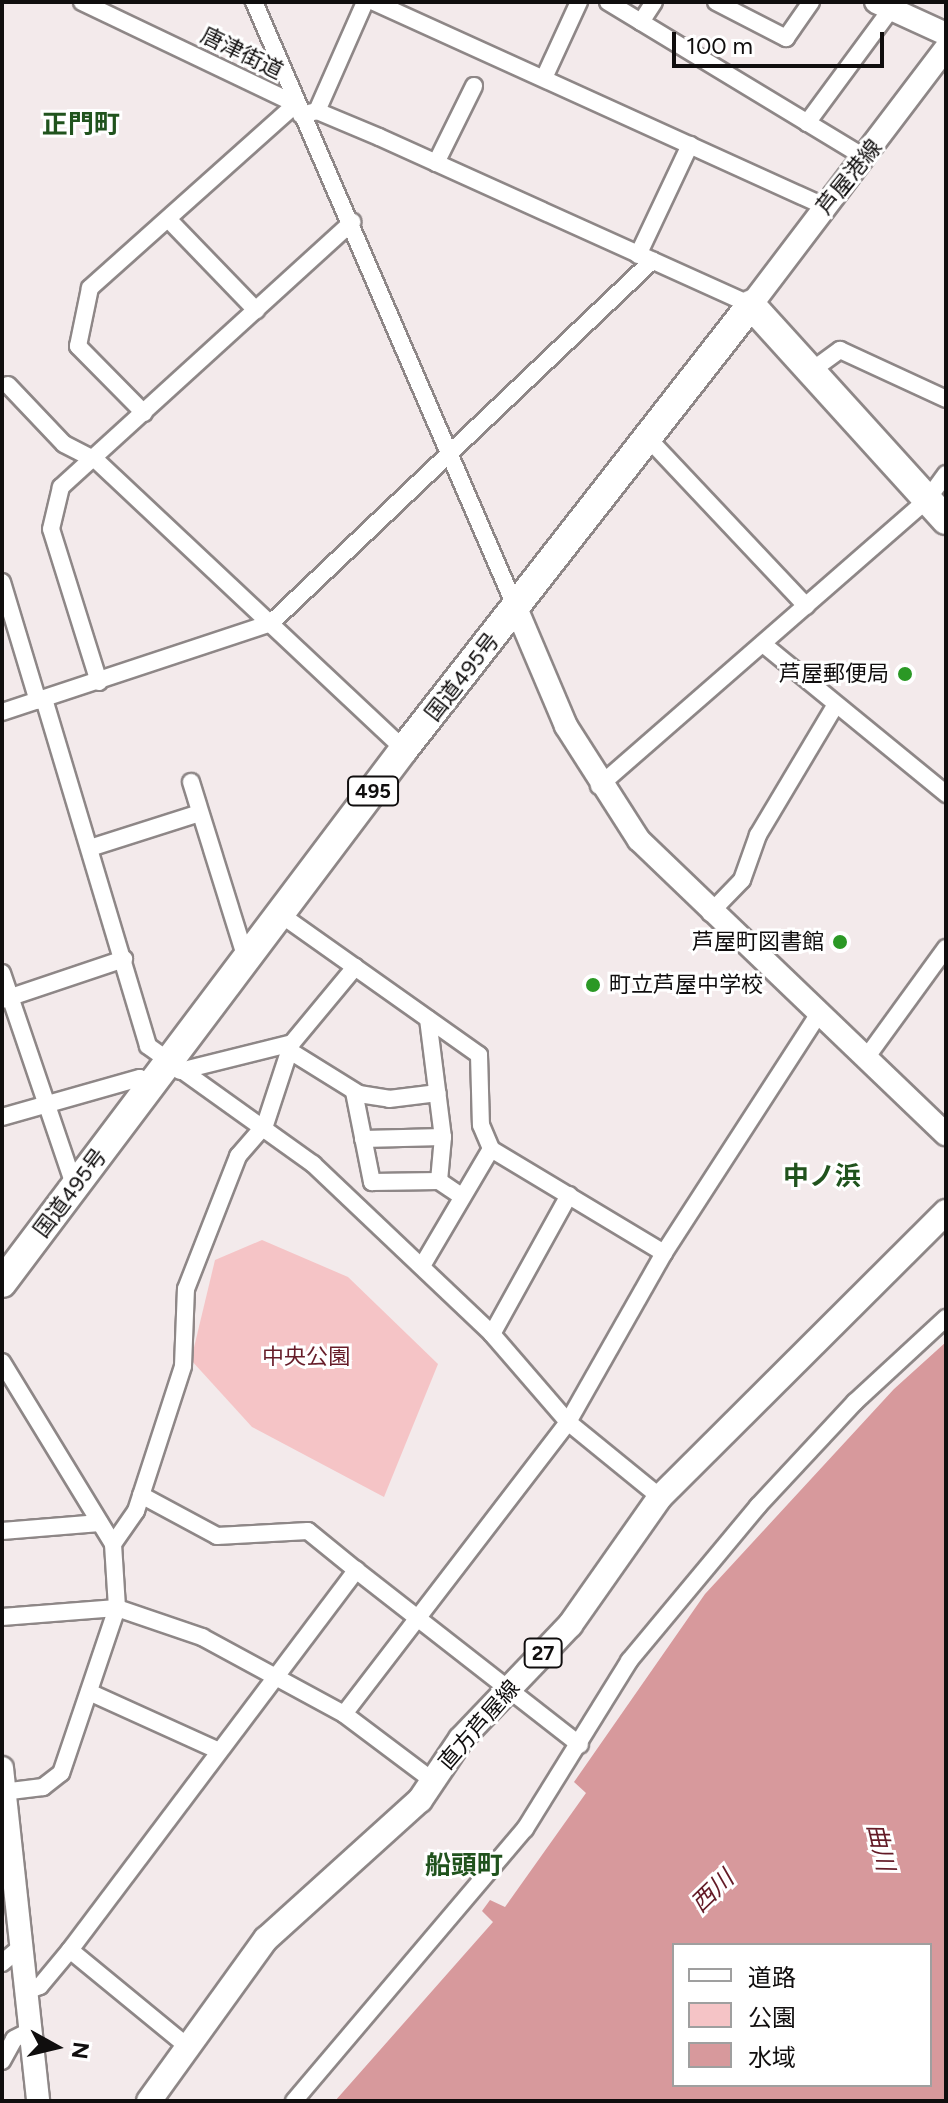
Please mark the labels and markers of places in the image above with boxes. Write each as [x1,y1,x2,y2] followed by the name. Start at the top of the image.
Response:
[779,661,889,687] place label: 芦屋郵便局
[896,665,914,683] marker: 芦屋郵便局
[692,929,824,955] place label: 芦屋町図書館
[831,933,849,951] marker: 芦屋町図書館
[609,972,763,998] place label: 町立芦屋中学校
[584,976,602,994] marker: 町立芦屋中学校

